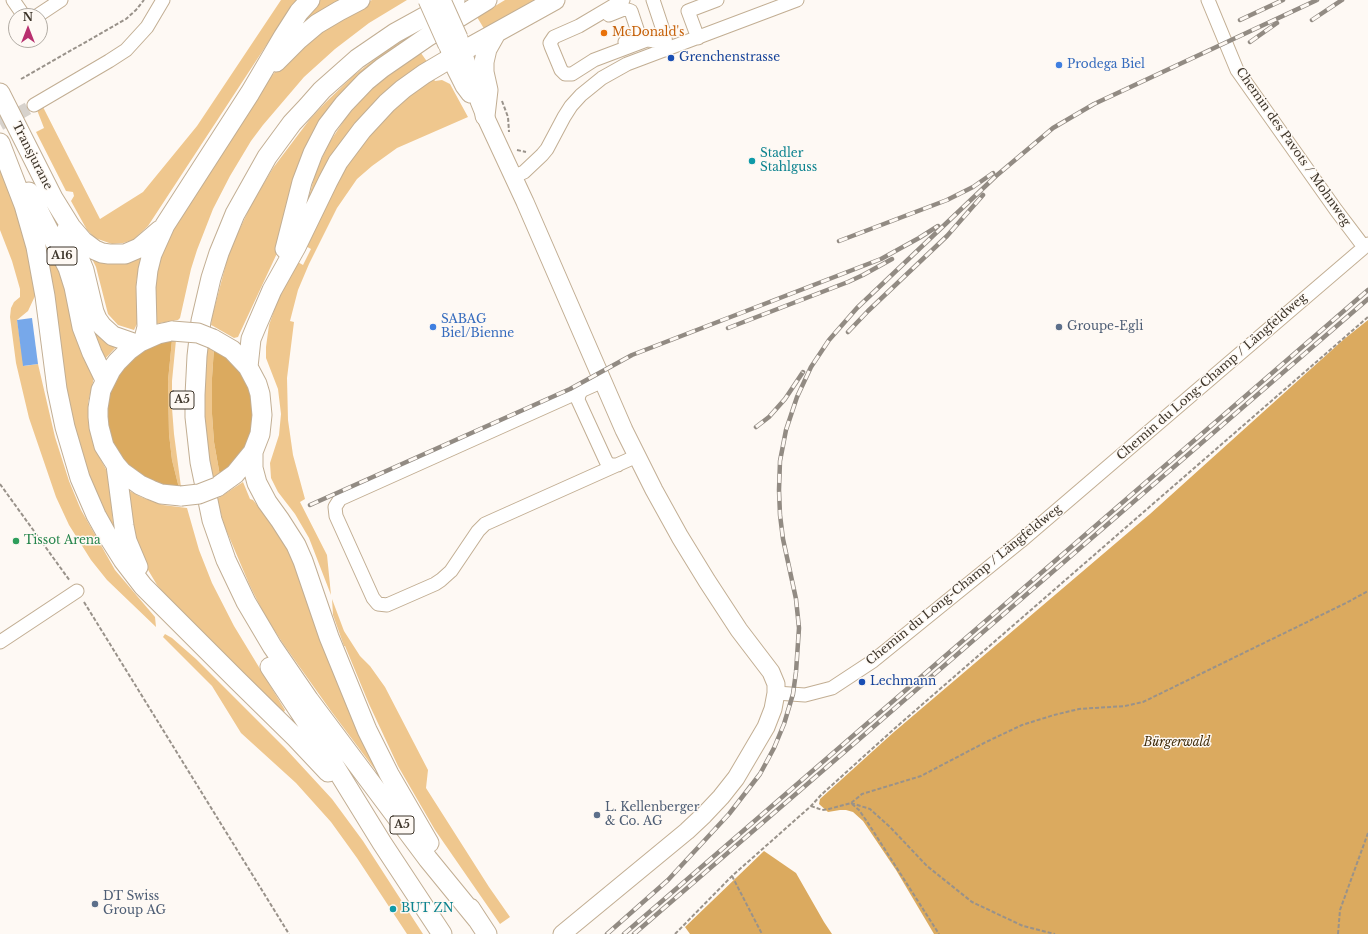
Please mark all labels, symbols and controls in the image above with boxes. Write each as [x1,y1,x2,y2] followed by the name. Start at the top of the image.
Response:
[8,8,48,48] north arrow
[23,10,33,24] text: N
[612,26,684,40] place label: McDonald's
[599,28,609,38] marker: McDonald's
[679,51,780,65] place label: Grenchenstrasse
[666,53,676,63] marker: Grenchenstrasse
[1067,58,1145,72] place label: Prodega Biel
[1054,60,1064,70] marker: Prodega Biel
[1233,65,1353,229] street label: Chemin des Pavots / Mohnweg
[9,120,55,192] street label: Transjurane
[760,147,817,175] place label: Stadler Stahlguss
[747,156,757,166] marker: Stadler Stahlguss
[47,247,77,265] road number: A16
[1114,291,1310,463] street label: Chemin du Long-Champ / Längfeldweg
[441,313,514,341] place label: SABAG Biel/Bienne
[1067,320,1143,334] place label: Groupe-Egli
[428,322,438,332] marker: SABAG Biel/Bienne
[1054,322,1064,332] marker: Groupe-Egli
[170,391,194,409] road number: A5
[863,502,1065,668] street label: Chemin du Long-Champ / Längfeldweg
[24,534,101,548] place label: Tissot Arena
[11,536,21,546] marker: Tissot Arena
[870,675,936,689] place label: Lechmann
[857,677,867,687] marker: Lechmann
[1144,736,1210,750] park label: Bürgerwald
[605,801,699,829] place label: L. Kellenberger & Co. AG
[592,810,602,820] marker: L. Kellenberger & Co. AG
[390,816,414,834] road number: A5
[103,890,166,918] place label: DT Swiss Group AG
[90,899,100,909] marker: DT Swiss Group AG
[401,902,454,916] place label: BUT ZN
[388,904,398,914] marker: BUT ZN

